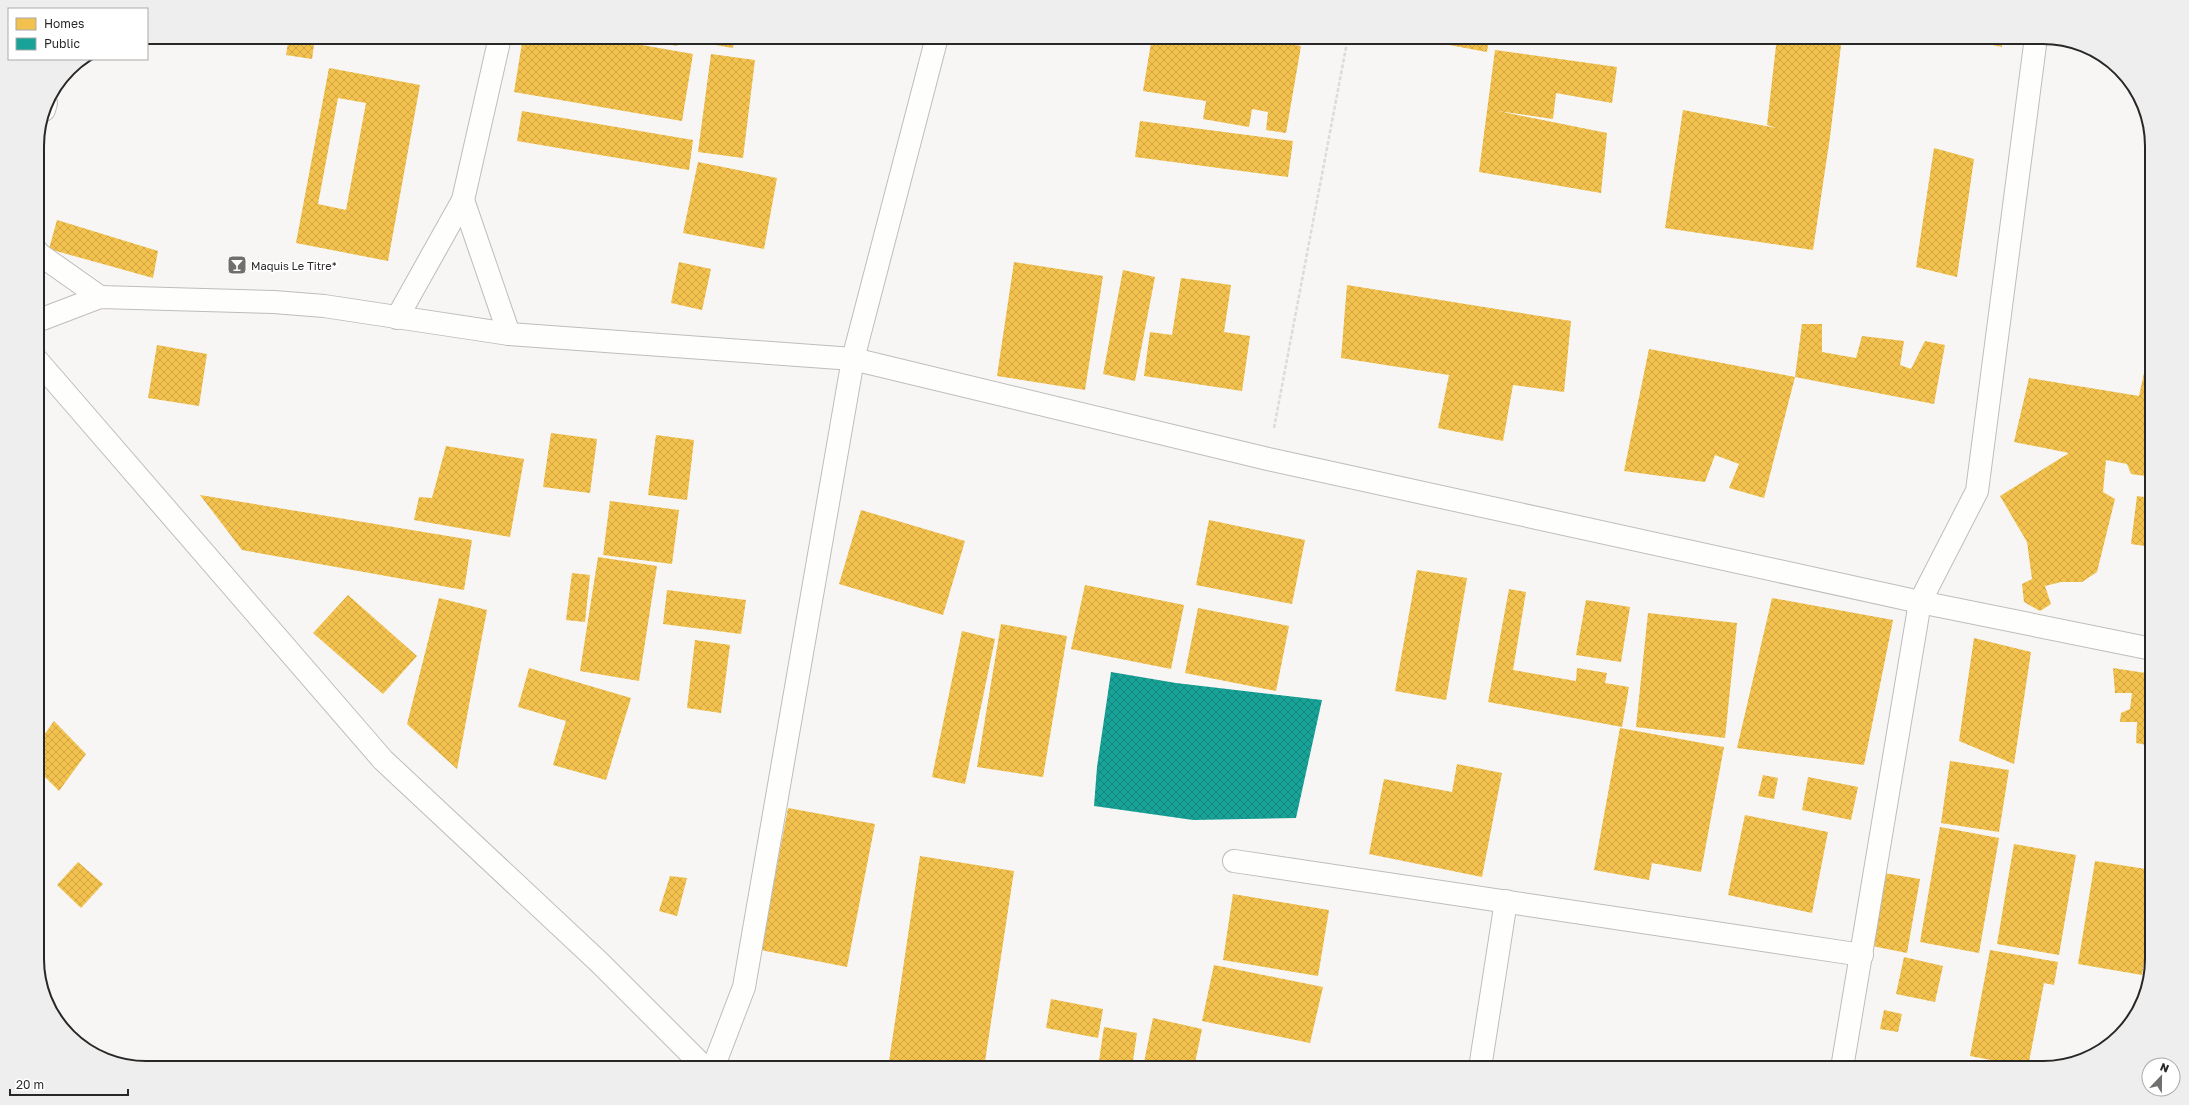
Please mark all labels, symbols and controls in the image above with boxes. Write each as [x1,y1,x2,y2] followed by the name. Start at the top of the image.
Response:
[8,8,148,60] legend
[44,16,84,31] text: Homes
[44,36,81,51] text: Public
[226,254,248,276] bar icon: Maquis Le Titre*
[251,259,337,272] place label: Maquis Le Titre*
[2141,1057,2181,1097] north arrow
[2159,1060,2171,1075] text: N
[10,1071,128,1097] scale bar
[16,1077,44,1092] text: 20 m

